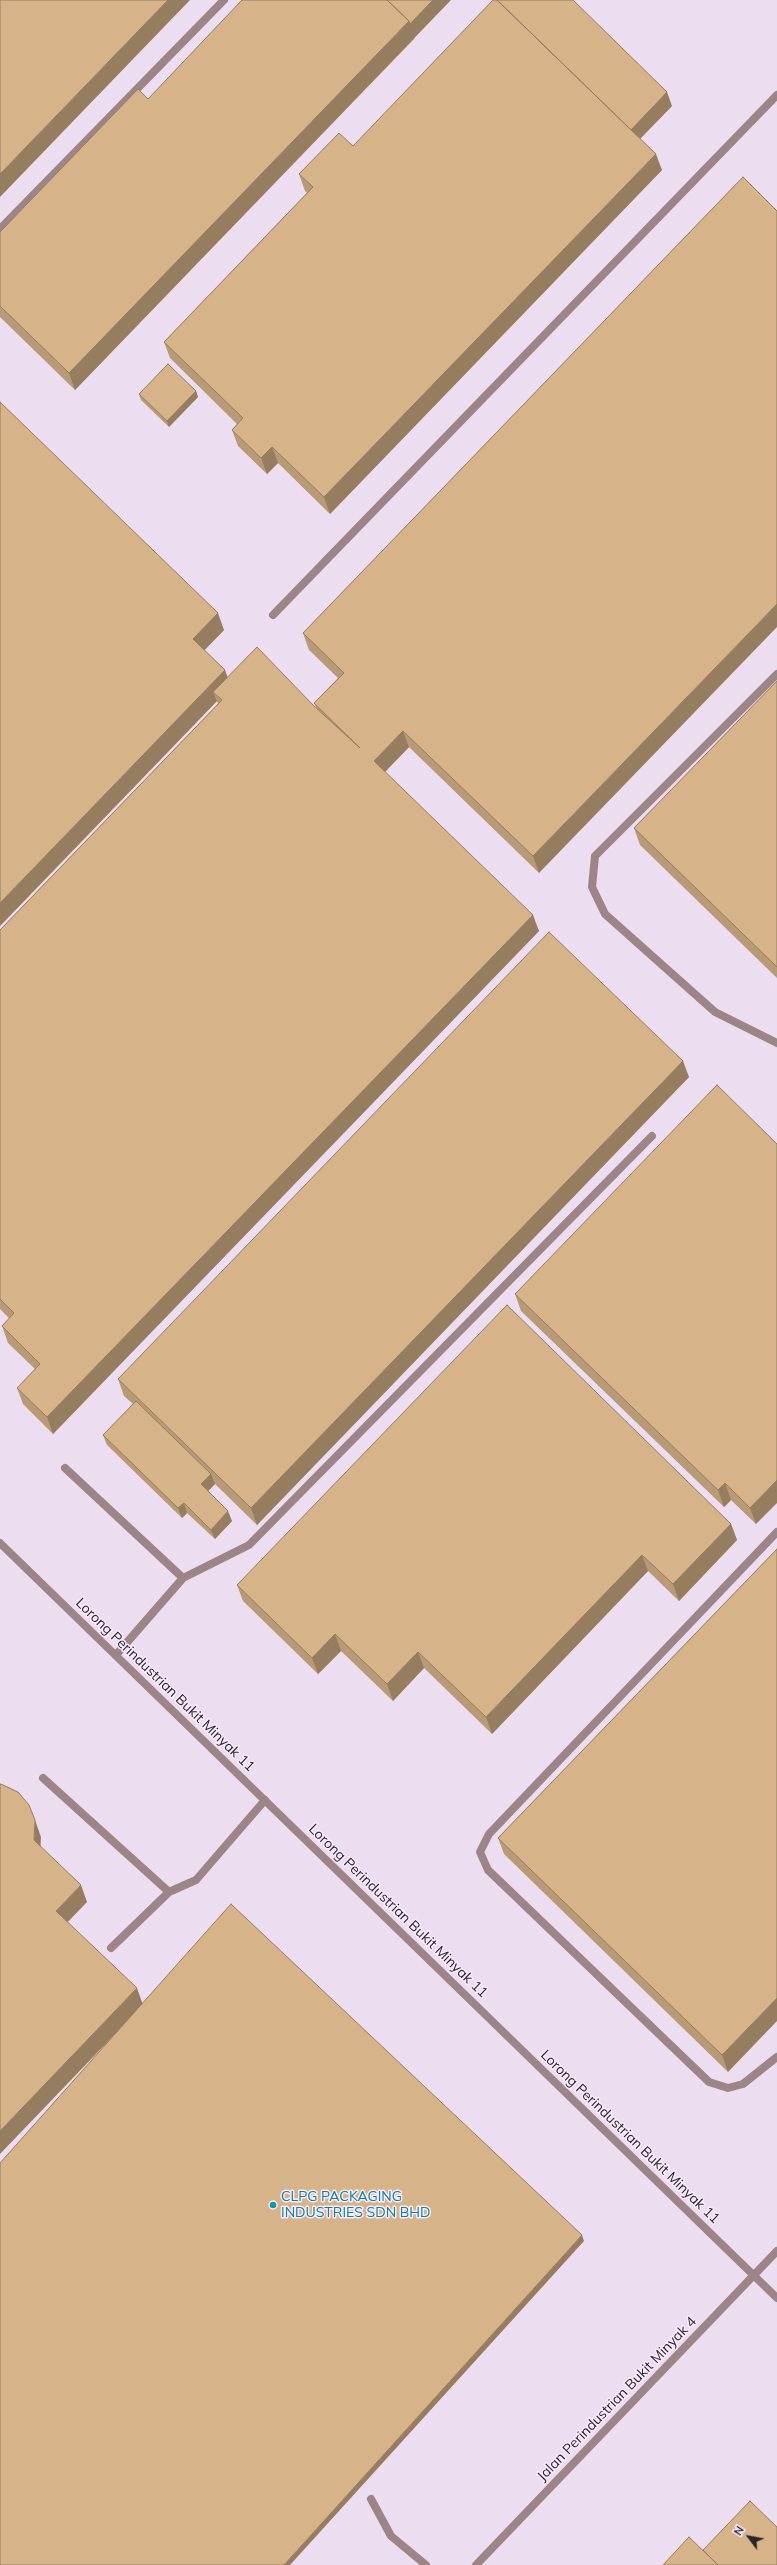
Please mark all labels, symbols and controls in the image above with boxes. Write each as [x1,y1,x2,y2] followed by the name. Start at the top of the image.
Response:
[72,1595,258,1775] street label: Lorong Perindustrian Bukit Minyak 11
[305,1821,491,2001] street label: Lorong Perindustrian Bukit Minyak 11
[537,2047,723,2227] street label: Lorong Perindustrian Bukit Minyak 11
[281,2189,431,2222] place label: CLPG PACKAGING INDUSTRIES SDN BHD
[268,2200,278,2210] marker: CLPG PACKAGING INDUSTRIES SDN BHD
[534,2313,700,2485] street label: Jalan Perindustrian Bukit Minyak 4
[729,2517,769,2557] north arrow
[731,2523,747,2538] text: N

